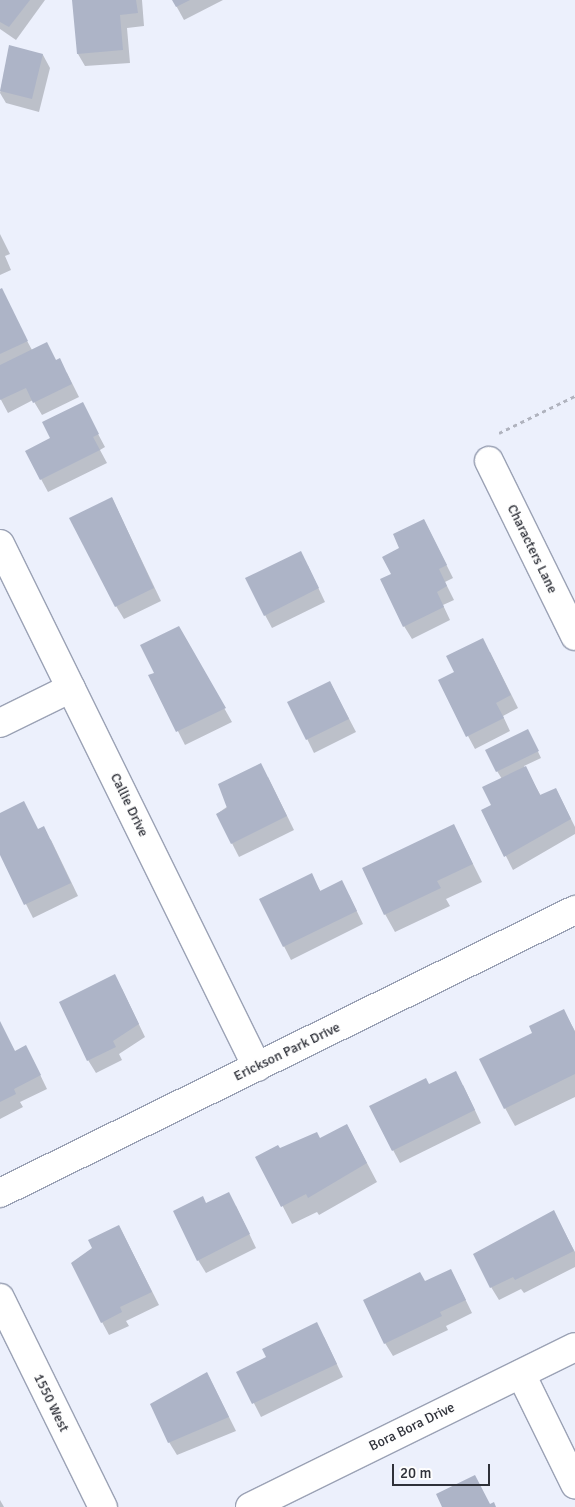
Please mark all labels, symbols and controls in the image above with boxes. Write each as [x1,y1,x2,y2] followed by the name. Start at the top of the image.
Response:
[503,502,561,596] street label: Characters Lane
[106,770,152,840] street label: Callie Drive
[231,1019,343,1085] street label: Erickson Park Drive
[30,1371,72,1435] street label: 1550 West
[366,1399,458,1455] street label: Bora Bora Drive
[395,1454,492,1486] scale bar
[400,1464,431,1482] text: 20 m

